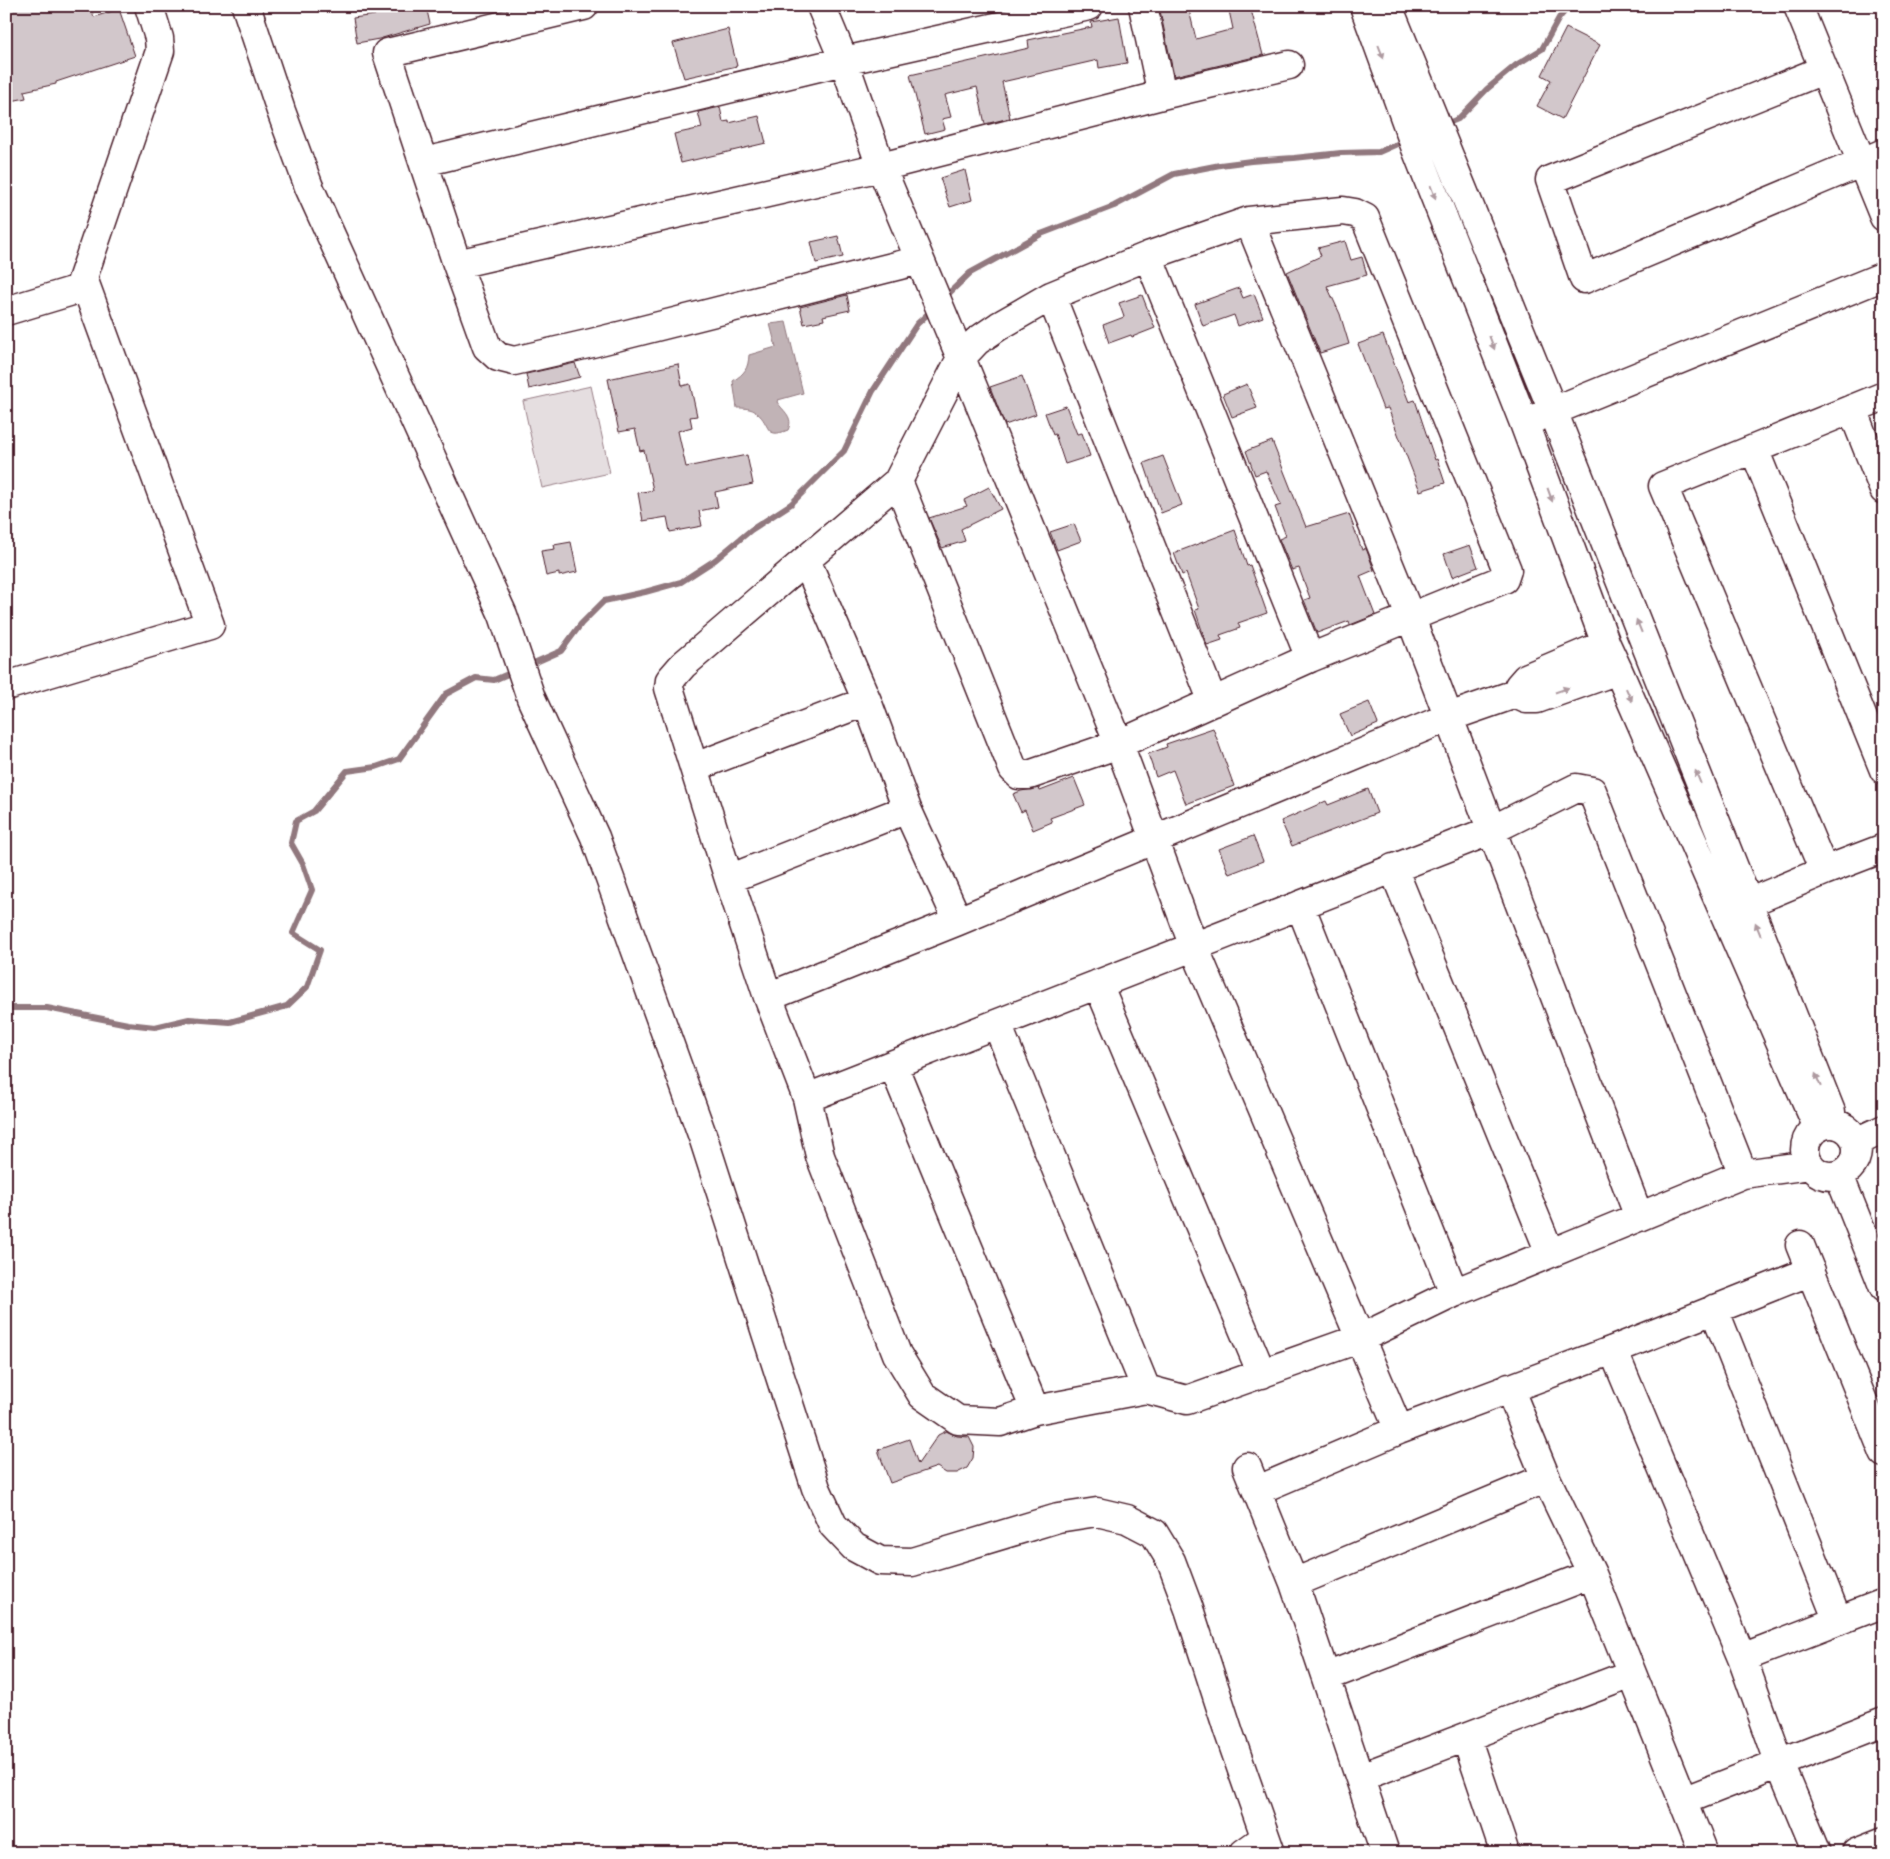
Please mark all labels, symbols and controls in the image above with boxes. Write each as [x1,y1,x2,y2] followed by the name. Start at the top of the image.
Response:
[1377,45,1385,60] one-way arrow
[1429,185,1437,200] one-way arrow
[1488,336,1496,351] one-way arrow
[1546,488,1554,503] one-way arrow
[1634,619,1642,634] one-way arrow
[1554,686,1569,693] one-way arrow
[1626,688,1634,702] one-way arrow
[1694,770,1702,785] one-way arrow
[1754,921,1762,936] one-way arrow
[1814,1072,1821,1087] one-way arrow

